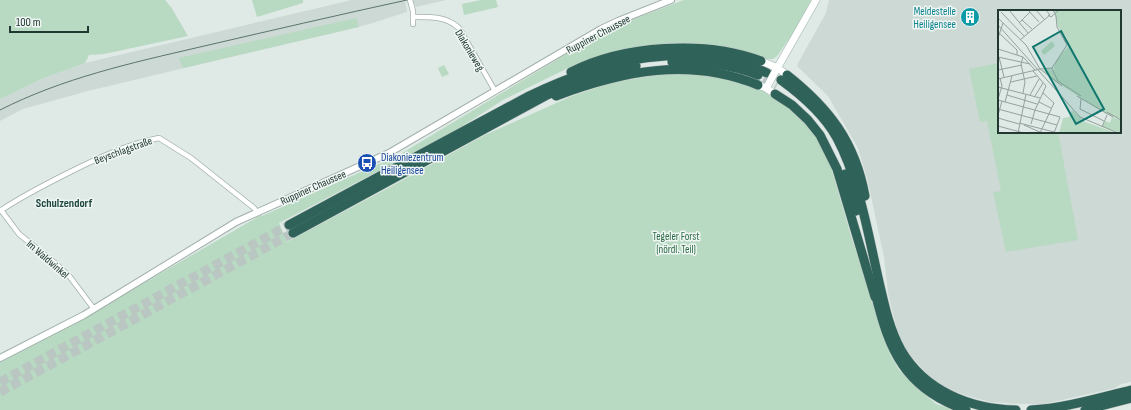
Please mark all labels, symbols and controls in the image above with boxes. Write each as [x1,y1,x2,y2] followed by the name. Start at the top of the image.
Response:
[913,5,956,31] place label: Meldestelle Heiligensee
[959,6,981,28] building icon: Meldestelle Heiligensee
[10,8,88,34] scale bar
[998,10,1121,133] inset map
[564,12,632,57] street label: Ruppiner Chaussee
[16,15,41,30] text: 100 m
[452,27,487,74] street label: Diakonieweg
[92,134,154,167] street label: Beyschlagstraße
[381,151,444,177] place label: Diakoniezentrum Heiligensee
[356,152,378,174] bus stop icon: Diakoniezentrum Heiligensee
[278,167,348,208] street label: Ruppiner Chaussee
[36,196,93,211] district label: Schulzendorf
[652,230,700,256] park label: Tegeler Forst (nördl. Teil)
[24,237,72,281] street label: Im Waldwinkel

